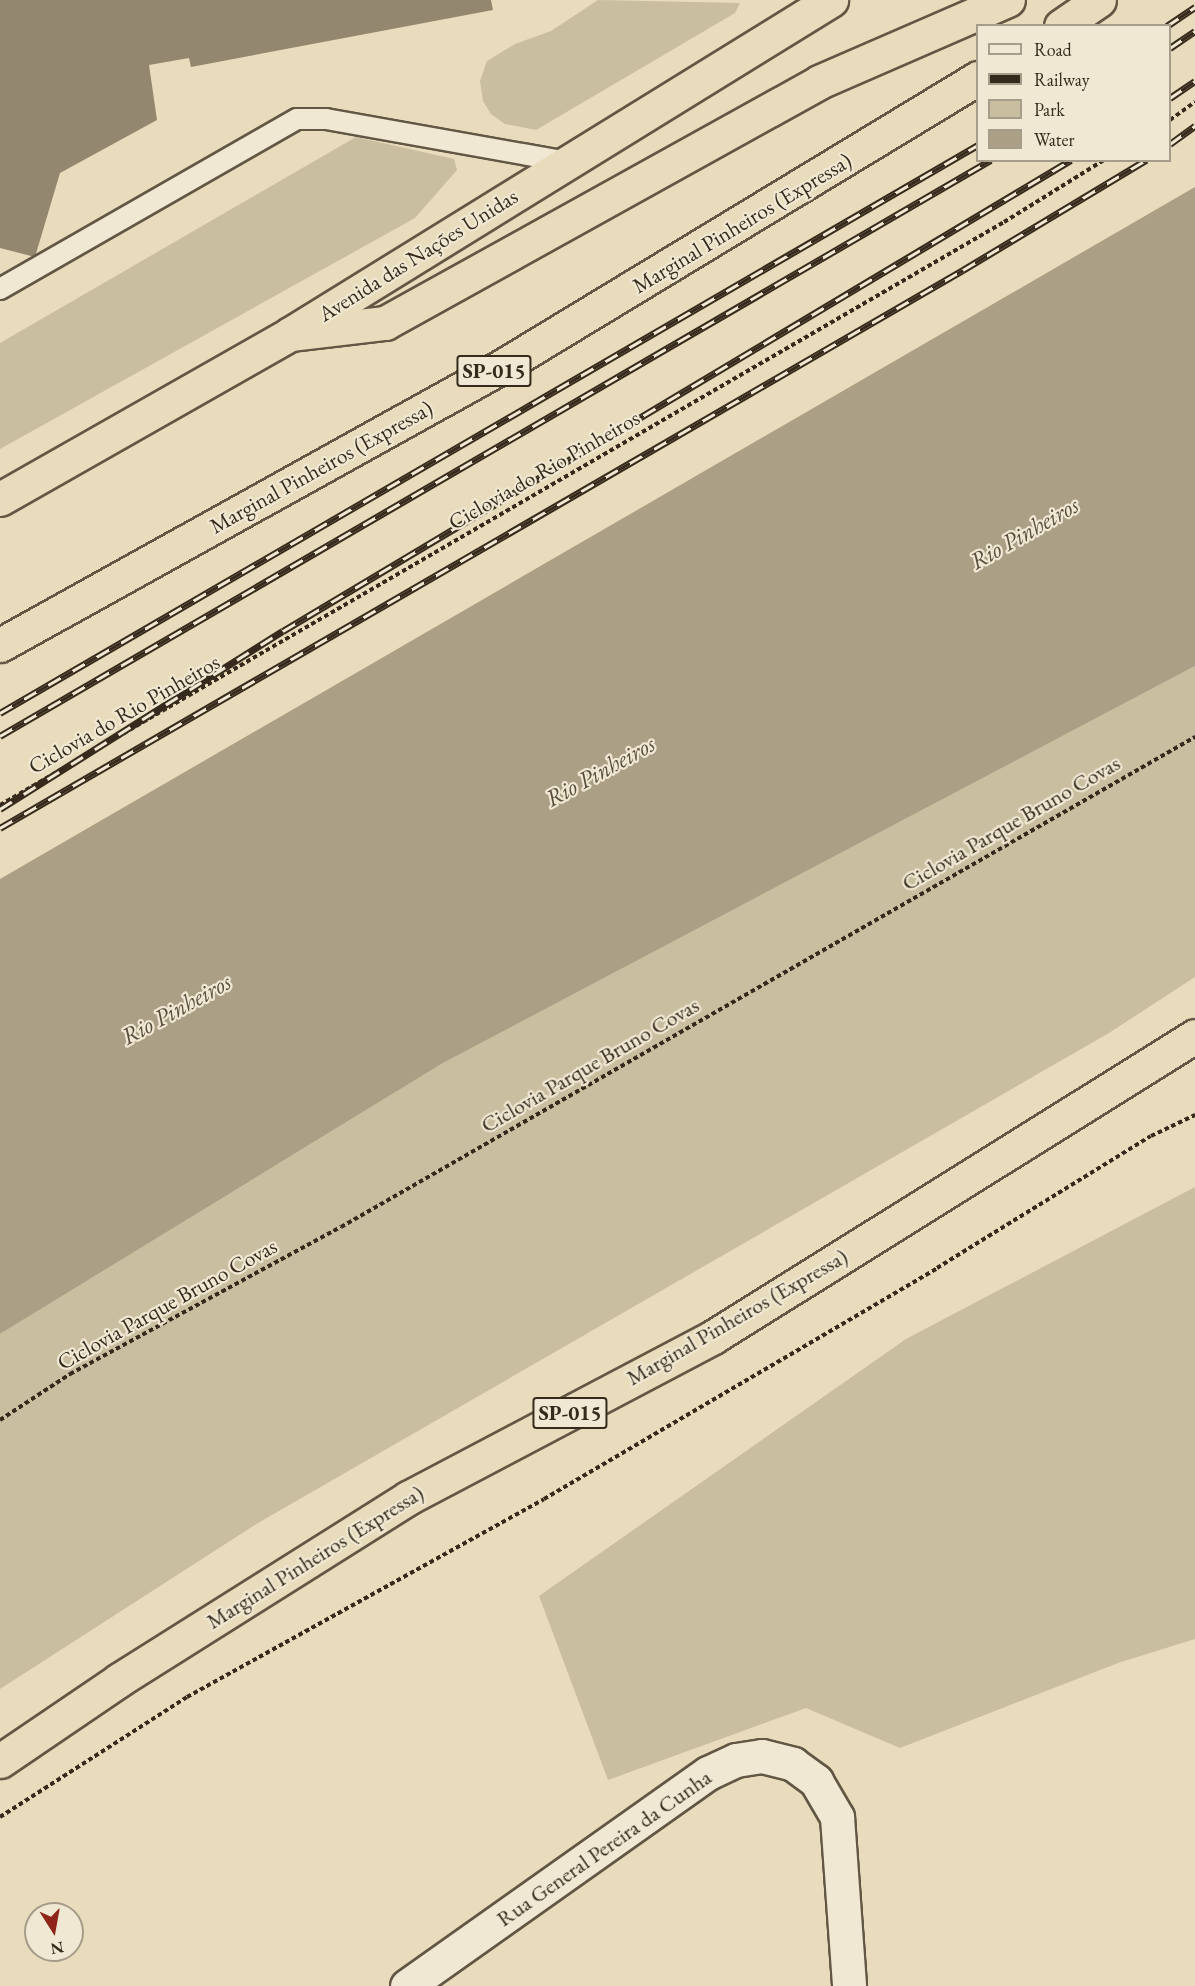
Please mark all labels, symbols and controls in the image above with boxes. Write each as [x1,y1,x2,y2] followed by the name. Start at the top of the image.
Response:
[976,24,1171,162] legend
[1034,38,1072,61] text: Road
[1034,68,1090,91] text: Railway
[1034,98,1065,121] text: Park
[1034,128,1075,151] text: Water
[628,147,856,299] street label: Marginal Pinheiros (Expressa)
[313,183,523,327] street label: Avenida das Nações Unidas
[455,353,533,389] road number: SP-015
[205,395,437,539] street label: Marginal Pinheiros (Expressa)
[444,404,644,536] street label: Ciclovia do Rio Pinheiros
[964,490,1084,576] water label: Rio Pinheiros
[24,648,224,780] street label: Ciclovia do Rio Pinheiros
[540,729,660,813] water label: Rio Pinheiros
[897,750,1125,896] street label: Ciclovia Parque Bruno Covas
[116,967,236,1051] water label: Rio Pinheiros
[476,992,704,1138] street label: Ciclovia Parque Bruno Covas
[52,1232,282,1376] street label: Ciclovia Parque Bruno Covas
[622,1243,852,1391] street label: Marginal Pinheiros (Expressa)
[531,1395,609,1431] road number: SP-015
[202,1479,428,1635] street label: Marginal Pinheiros (Expressa)
[492,1764,716,1932] street label: Rua General Pereira da Cunha
[24,1902,84,1962] north arrow
[49,1937,66,1960] text: N

